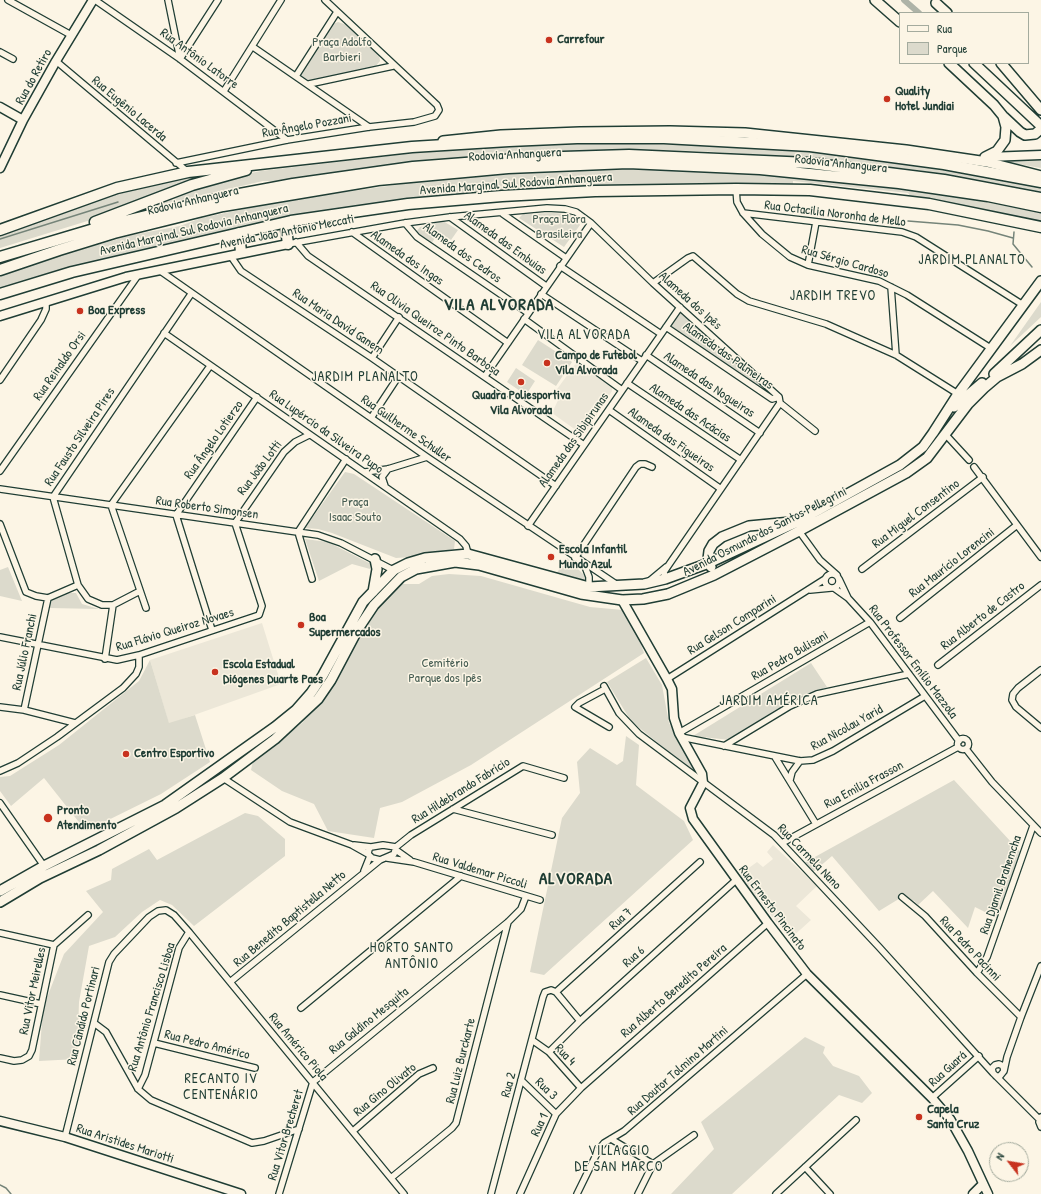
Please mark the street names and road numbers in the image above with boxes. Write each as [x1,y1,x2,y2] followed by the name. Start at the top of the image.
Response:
[157,25,241,93] street label: Rua Antônio Latorre
[12,46,56,108] street label: Rua do Retiro
[88,73,170,145] street label: Rua Eugênio Lacerda
[261,110,353,142] street label: Rua Ângelo Pozzani
[468,145,562,165] street label: Rodovia Anhanguera
[794,151,888,177] street label: Rodovia Anhanguera
[419,169,613,199] street label: Avenida Marginal Sul Rodovia Anhanguera
[146,183,240,219] street label: Rodovia Anhanguera
[763,198,907,230] street label: Rua Octacilia Noronha de Mello
[98,201,290,259] street label: Avenida Marginal Sul Rodovia Anhanguera
[461,208,549,278] street label: Alameda das Embuias
[219,211,355,253] street label: Avenida João Antônio Meccati
[420,219,504,287] street label: Alameda dos Cedros
[368,227,446,289] street label: Alameda dos Ingas
[800,242,890,282] street label: Rua Sérgio Cardoso
[655,269,725,333] street label: Alameda dos Ipês
[367,278,503,380] street label: Rua Olivia Queiroz Pinto Barbosa
[289,286,387,358] street label: Rua Maria David Ganem
[680,319,776,393] street label: Alameda das Palmeiras
[30,328,90,404] street label: Rua Reinaldo Orsi
[660,349,758,421] street label: Alameda das Nogueiras
[646,380,734,446] street label: Alameda das Acácias
[41,385,119,489] street label: Rua Fausto Silveira Pires
[266,387,386,477] street label: Rua Lupércio da Silveira Pupo
[535,390,613,490] street label: Alameda das Sibipirunas
[358,392,454,466] street label: Rua Guilherme Schuller
[181,398,247,482] street label: Rua Ângelo Lotierzo
[625,404,717,476] street label: Alameda das Figueiras
[234,438,286,498] street label: Rua João Lotti
[869,476,963,552] street label: Rua Miguel Consentino
[680,484,850,580] street label: Avenida Osmundo dos Santos Pellegrini
[155,493,259,523] street label: Rua Roberto Simonsen
[906,525,998,601] street label: Rua Maurício Lorencini
[938,578,1028,654] street label: Rua Alberto de Castro
[685,591,779,659] street label: Rua Gelson Comparini
[865,602,961,722] street label: Rua Professor Emílio Mazzola
[114,605,236,655] street label: Rua Flávio Queiroz Novaes
[9,612,41,692] street label: Rua Júlio Franchi
[749,628,831,684] street label: Rua Pedro Bulisani
[808,702,886,754] street label: Rua Nicolau Yarid
[409,754,513,828] street label: Rua Hildebrando Fabrício
[822,758,906,812] street label: Rua Emilia Frasson
[774,821,844,893] street label: Rua Carmela Nano
[977,834,1025,936] street label: Rua Djamil Brahemcha
[431,849,529,893] street label: Rua Valdemar Piccoli
[735,862,809,954] street label: Rua Ernesto Pincinato
[231,867,349,971] street label: Rua Benedito Baptistella Netto
[606,905,636,933] street label: Rua 7
[936,913,1004,985] street label: Rua Pedro Pacinni
[125,941,179,1073] street label: Rua Antônio Francisco Lisboa
[618,941,730,1041] street label: Rua Alberto Benedito Pereira
[620,943,648,971] street label: Rua 6
[16,946,50,1036] street label: Rua Vitor Meirelles
[64,965,104,1067] street label: Rua Cândido Portinari
[326,984,412,1058] street label: Rua Galdino Mesquita
[265,1010,331,1084] street label: Rua Américo Piola
[443,1017,479,1105] street label: Rua Luiz Burckarte
[625,1023,731,1119] street label: Rua Doutor Tolmino Martini
[163,1027,251,1063] street label: Rua Pedro Américo
[551,1041,579,1069] street label: Rua 4
[926,1048,970,1090] street label: Rua Guará
[351,1060,419,1120] street label: Rua Gino Olivato
[498,1071,520,1099] street label: Rua 2
[532,1075,560,1103] street label: Rua 3
[265,1088,307,1182] street label: Rua Vitor Brecheret
[528,1111,552,1139] street label: Rua 1
[74,1121,176,1167] street label: Rua Aristides Mariotti

